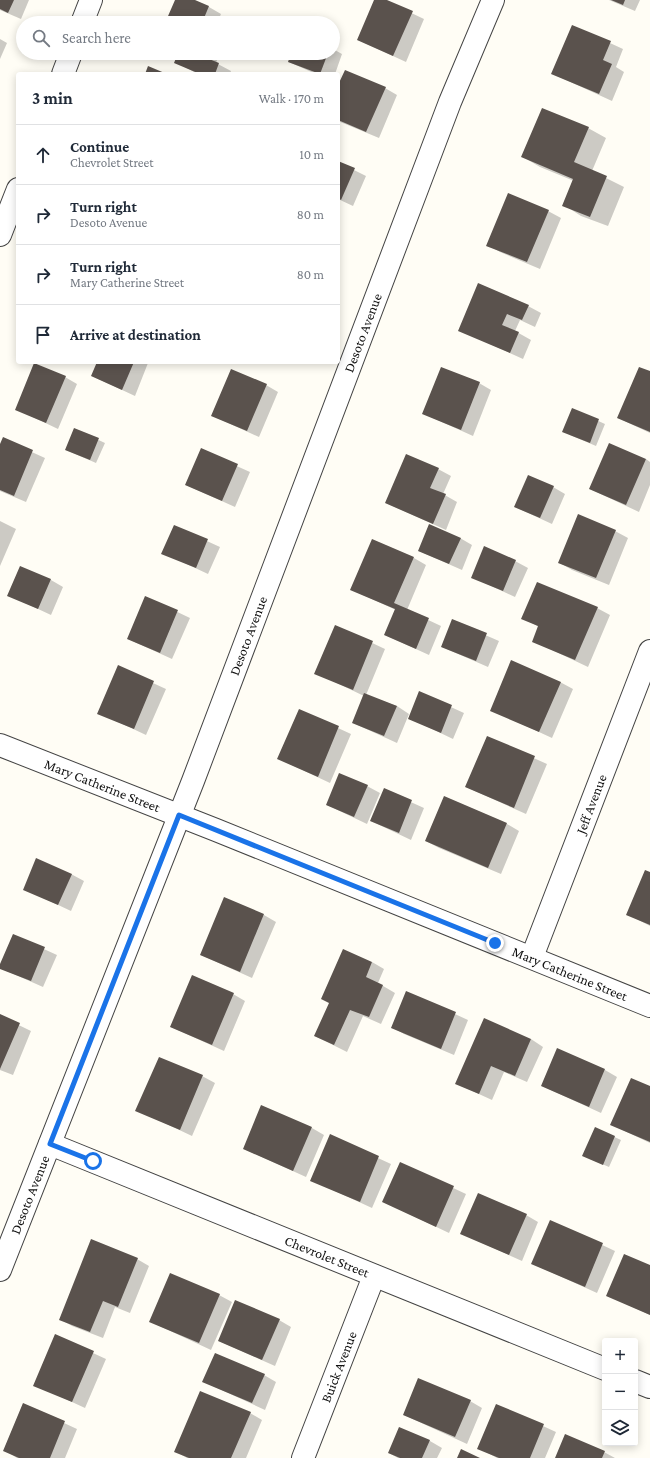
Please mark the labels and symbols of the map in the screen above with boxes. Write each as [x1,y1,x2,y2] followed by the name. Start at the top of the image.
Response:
[340,291,385,375] street label: Desoto Avenue
[226,594,270,678] street label: Desoto Avenue
[42,755,163,815] street label: Mary Catherine Street
[572,772,610,838] street label: Jeff Avenue
[486,934,504,952] route end
[510,943,630,1004] street label: Mary Catherine Street
[84,1152,102,1170] route start
[7,1153,52,1236] street label: Desoto Avenue
[282,1232,372,1281] street label: Chevrolet Street
[318,1329,360,1405] street label: Buick Avenue

